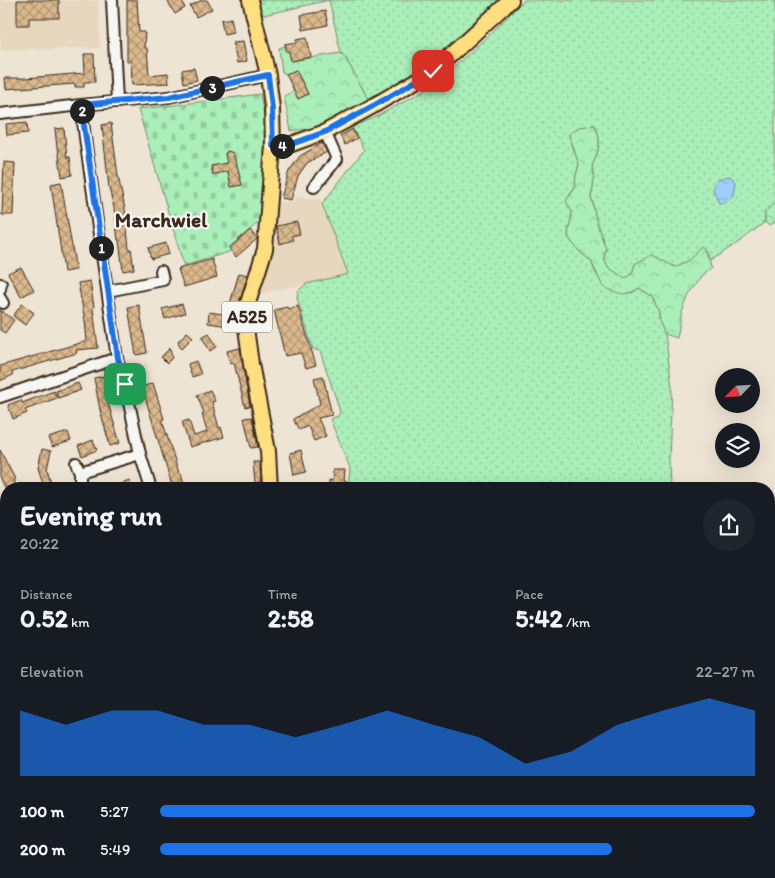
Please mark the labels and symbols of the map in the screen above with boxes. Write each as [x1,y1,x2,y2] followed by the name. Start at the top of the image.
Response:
[412,50,454,92] pin
[200,76,224,100] pin: 3
[70,98,94,124] pin: 2
[270,134,294,158] pin: 4
[115,207,208,232] district label: Marchwiel
[88,236,114,260] pin: 1
[222,302,272,332] road number: A525
[104,363,146,405] pin
[715,368,760,412] north arrow

